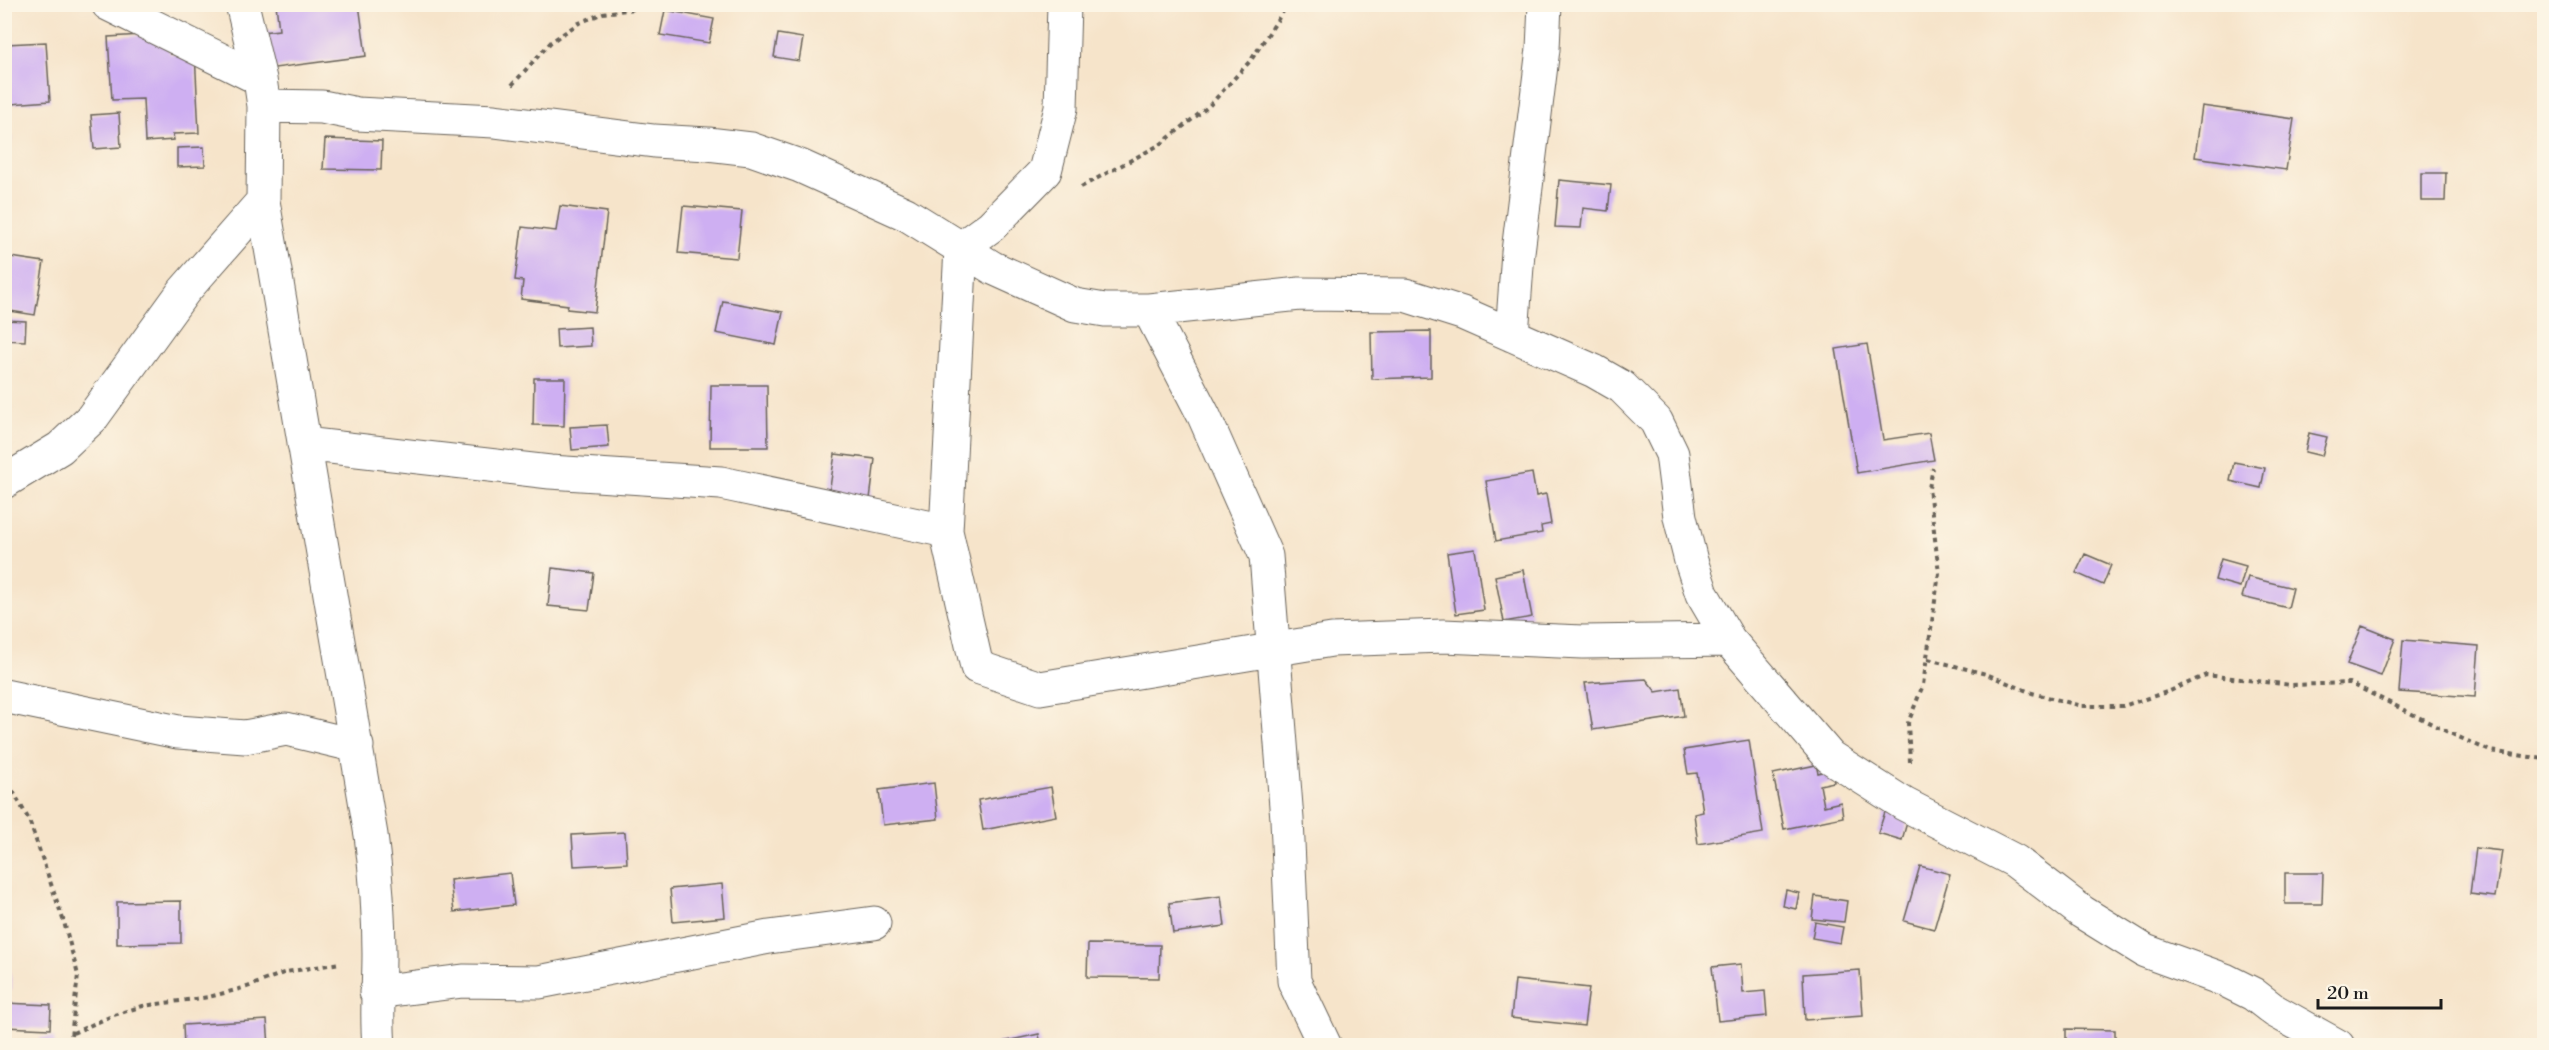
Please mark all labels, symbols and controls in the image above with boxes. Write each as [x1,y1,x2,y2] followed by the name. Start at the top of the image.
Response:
[2318,972,2441,1010] scale bar
[2327,982,2369,1005] text: 20 m

